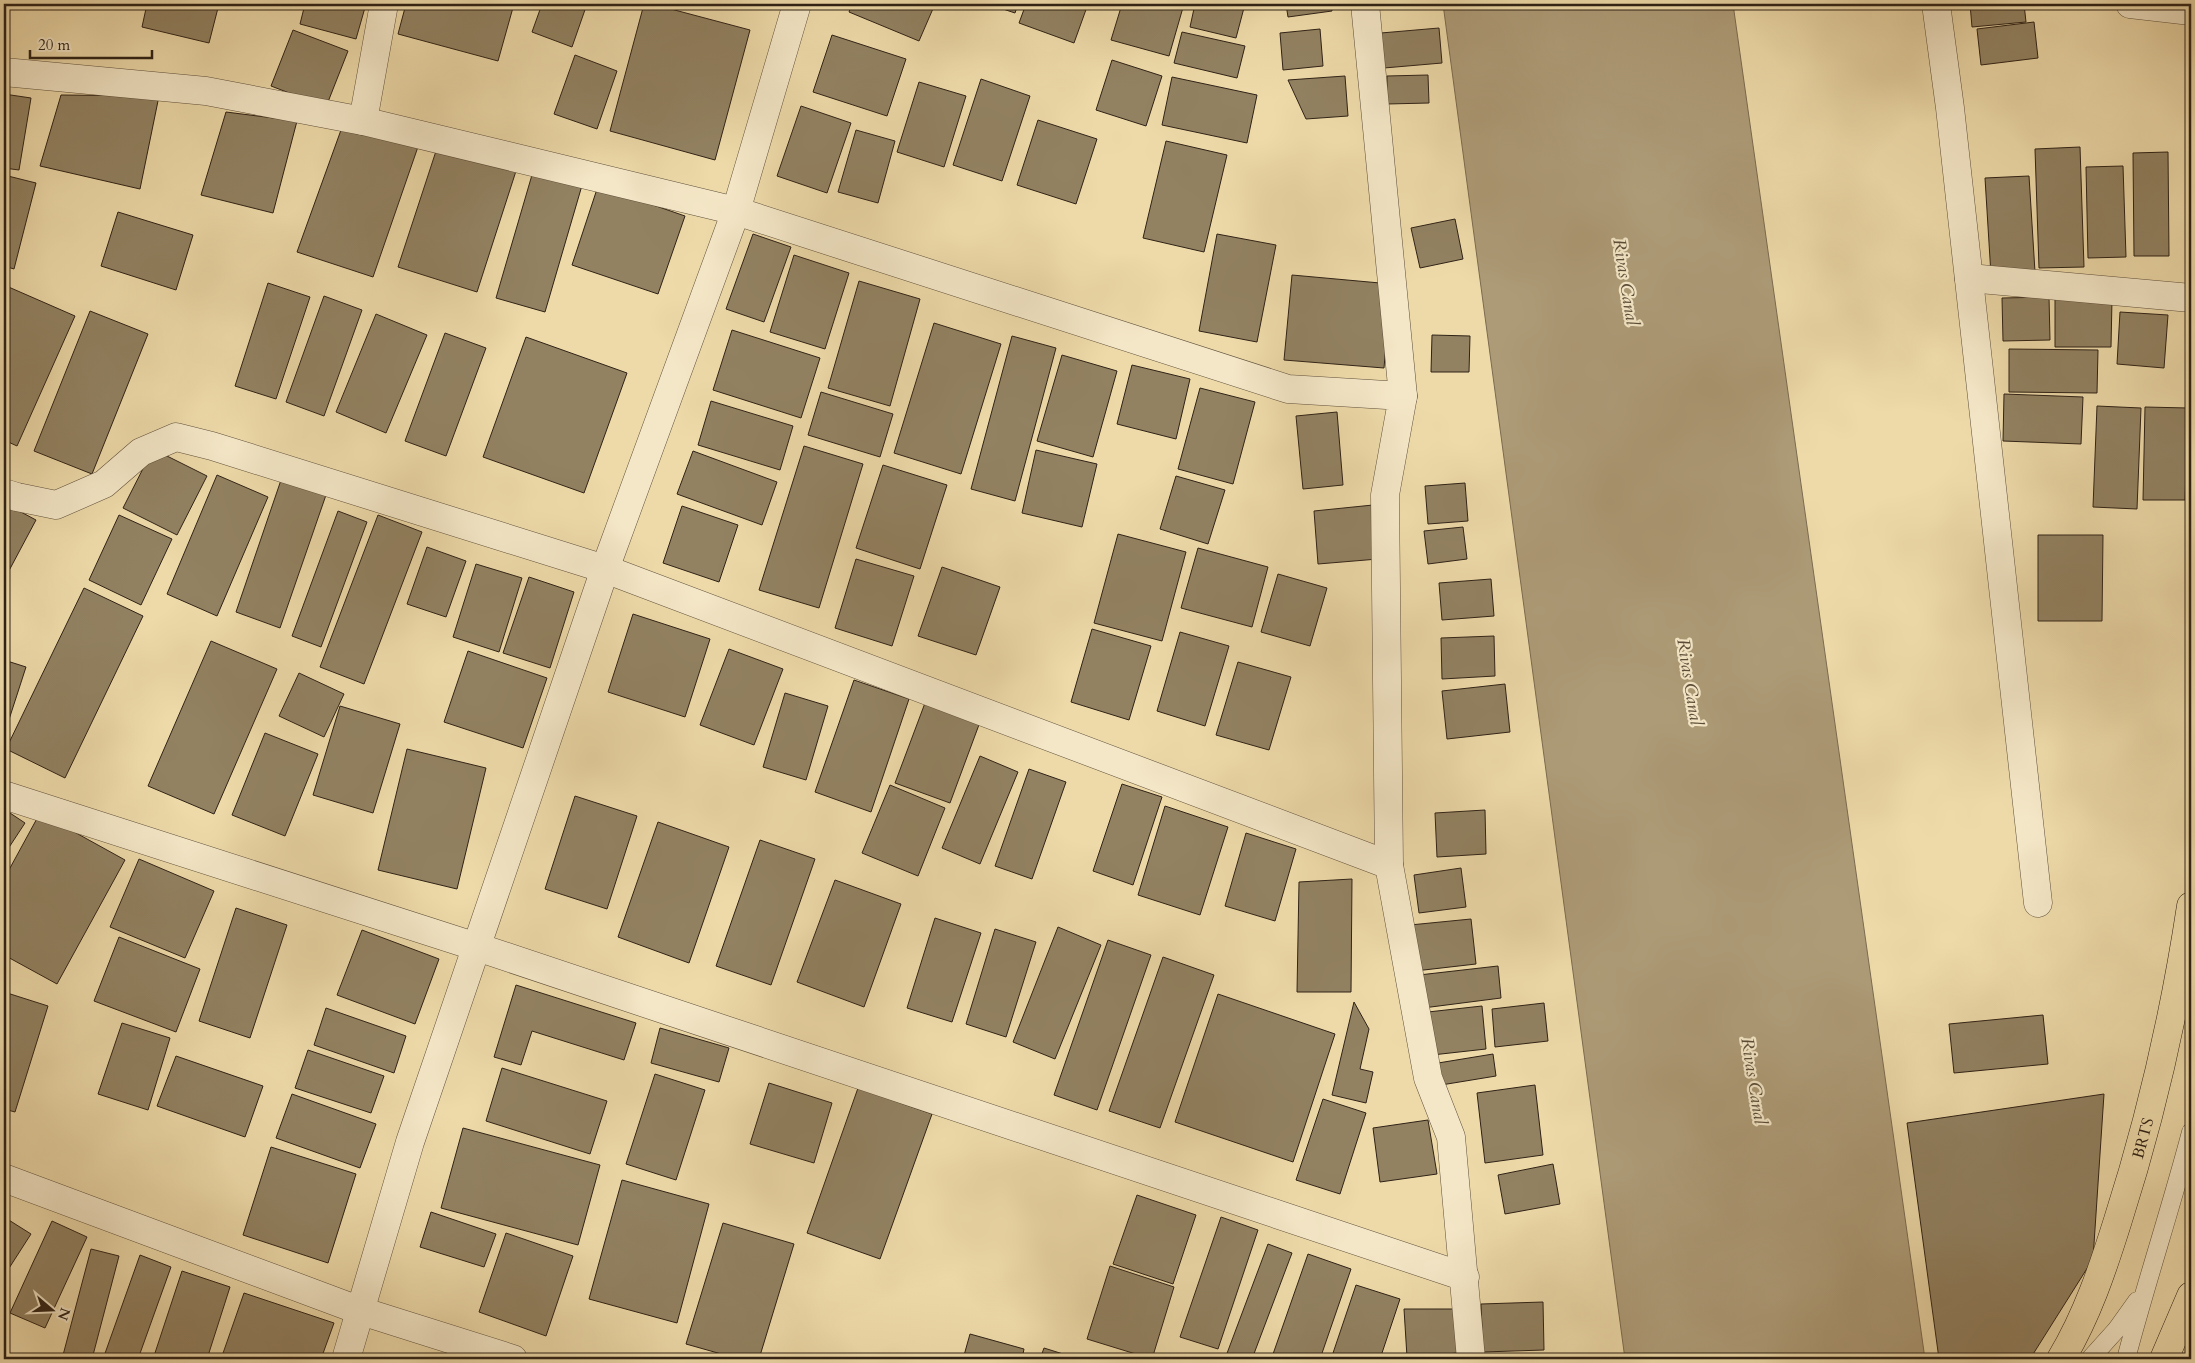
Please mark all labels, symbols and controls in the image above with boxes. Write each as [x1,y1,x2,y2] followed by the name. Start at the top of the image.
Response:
[30,28,152,60] scale bar
[38,35,70,55] text: 20 m
[1606,237,1645,328] water label: Rivas Canal
[1670,637,1709,728] water label: Rivas Canal
[1734,1036,1773,1127] water label: Rivas Canal
[2127,1115,2159,1161] street label: BRTS
[28,1286,78,1336] north arrow
[53,1305,75,1323] text: N

